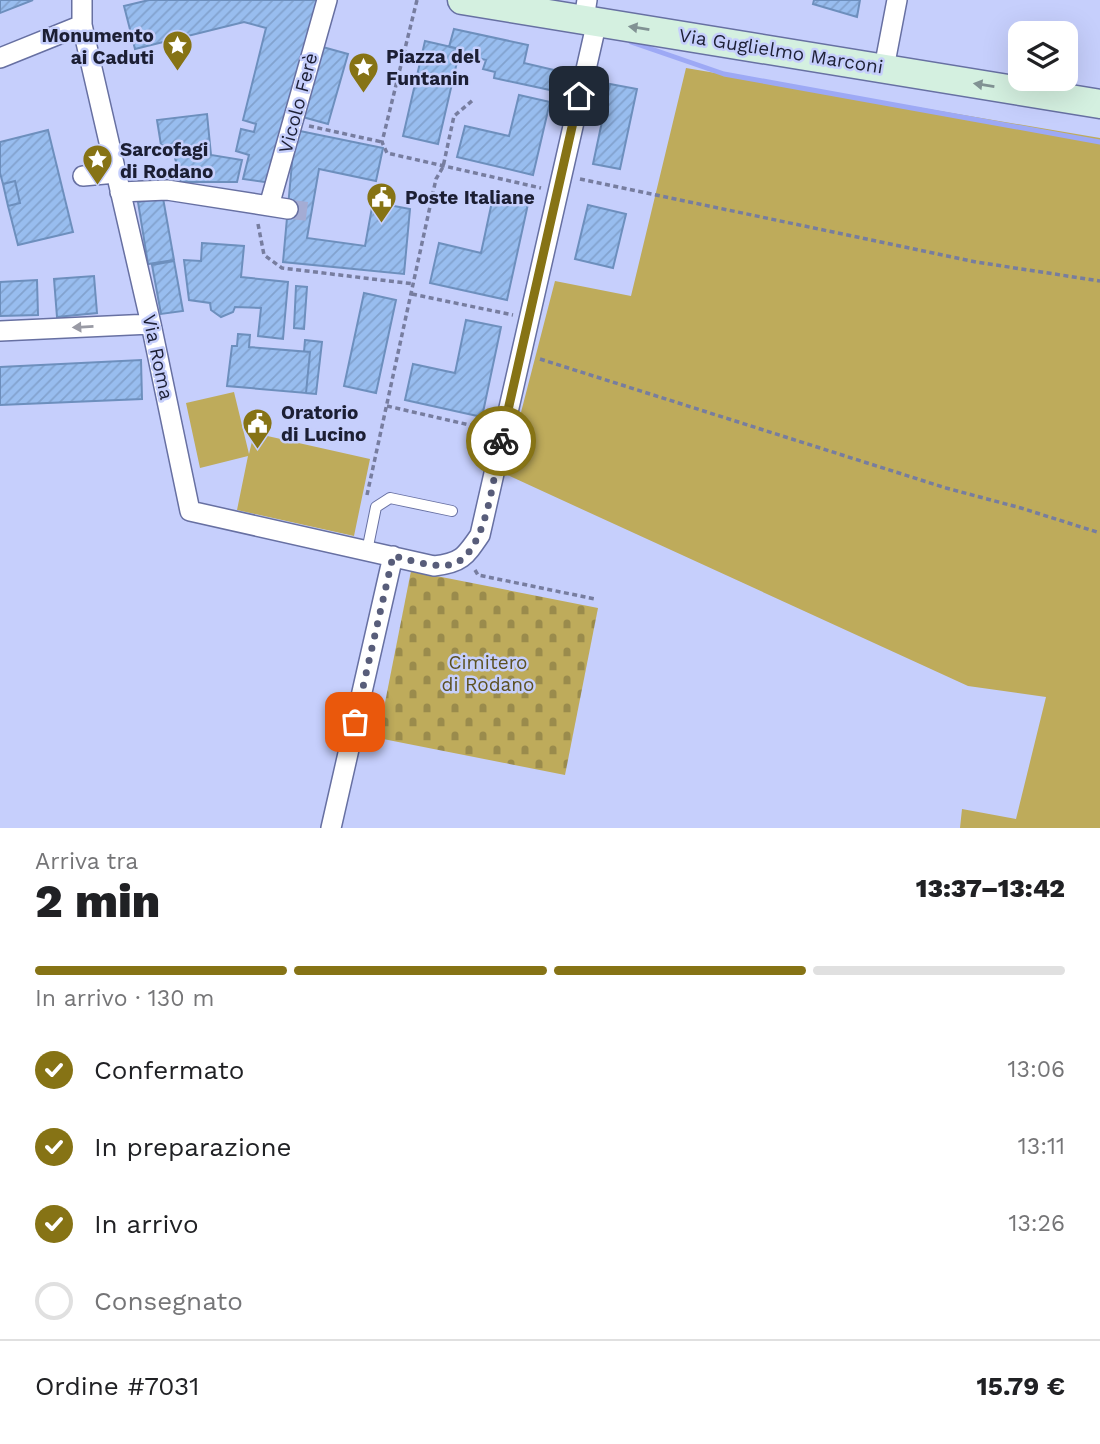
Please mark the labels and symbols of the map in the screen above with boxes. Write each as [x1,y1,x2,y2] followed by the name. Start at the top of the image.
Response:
[628,22,650,33] one-way arrow
[677,23,885,79] street label: Via Guglielmo Marconi
[42,24,154,69] place label: Monumento ai Caduti
[160,29,194,73] place icon: Monumento ai Caduti
[386,45,481,90] place label: Piazza del Funtanin
[274,50,322,156] street label: Vicolo Ferè
[346,50,380,94] place icon: Piazza del Funtanin
[549,66,609,126] pin
[973,79,995,90] one-way arrow
[120,138,213,183] place label: Sarcofagi di Rodano
[80,143,114,187] place icon: Sarcofagi di Rodano
[365,180,399,224] public building icon: Poste Italiane
[405,186,535,209] place label: Poste Italiane
[138,312,178,402] street label: Via Roma
[71,322,93,333] one-way arrow
[281,401,366,446] place label: Oratorio di Lucino
[241,406,275,450] public building icon: Oratorio di Lucino
[466,406,536,476] courier
[442,651,535,696] park label: Cimitero di Rodano
[325,692,385,752] pin

